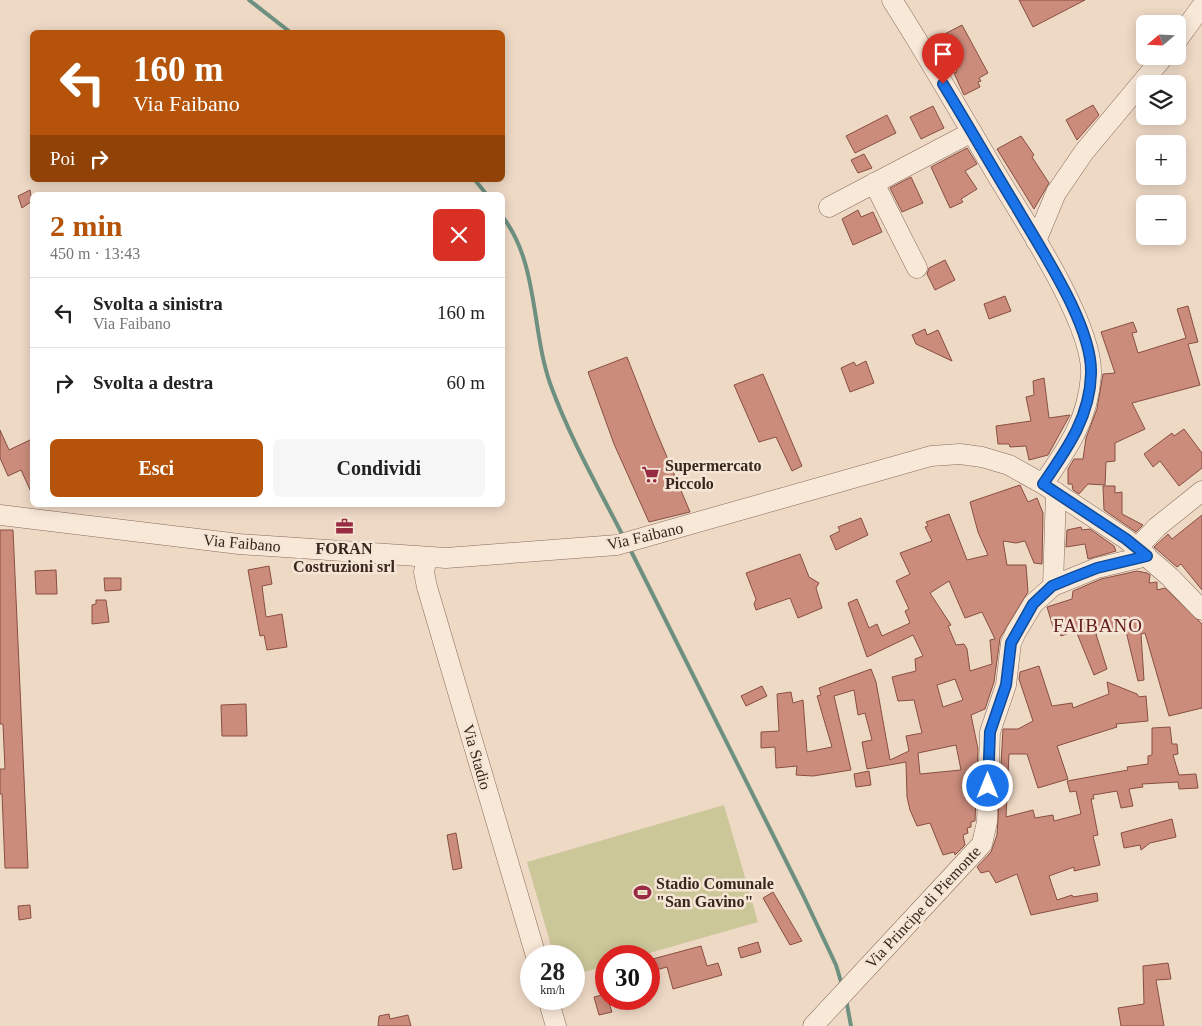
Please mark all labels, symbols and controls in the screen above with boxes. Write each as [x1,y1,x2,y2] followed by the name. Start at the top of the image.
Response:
[1136,15,1186,65] north arrow
[1136,15,1186,245] map controls
[922,33,964,84] pin
[929,40,957,68] icon: arrive
[50,50,115,115] icon: left
[133,50,223,89] text: 160 m
[1136,75,1186,125] button: layers
[133,91,240,116] text: Via Faibano
[1136,135,1186,185] button: +
[85,145,113,173] icon: right
[50,148,75,169] text: Poi
[1136,195,1186,245] button: −
[50,209,123,242] text: 2 min
[433,209,485,261] button: close
[50,245,140,262] text: 450 m · 13:43
[93,293,223,314] text: Svolta a sinistra
[50,299,78,327] icon: left
[437,302,485,323] text: 160 m
[93,315,171,332] text: Via Faibano
[50,369,78,397] icon: right
[93,372,213,393] text: Svolta a destra
[446,372,485,393] text: 60 m
[50,439,263,497] button: Esci
[273,439,485,497] button: Condividi
[665,457,762,492] place label: Supermercato Piccolo
[641,464,661,484] supermarket icon: Supermercato Piccolo
[334,517,354,537] office icon: FORAN Costruzioni srl
[605,519,685,553] street label: Via Faibano
[203,531,281,555] street label: Via Faibano
[293,540,395,575] place label: FORAN Costruzioni srl
[1053,615,1143,636] district label: FAIBANO
[460,722,494,792] street label: Via Stadio
[961,759,1013,811] position arrow
[862,843,985,972] street label: Via Principe di Piemonte
[656,875,774,910] place label: Stadio Comunale "San Gavino"
[632,882,652,902] sports icon: Stadio Comunale "San Gavino"
[595,945,660,1010] speed limit sign: 30
[540,958,565,985] text: 28
[540,983,565,997] text: km/h

